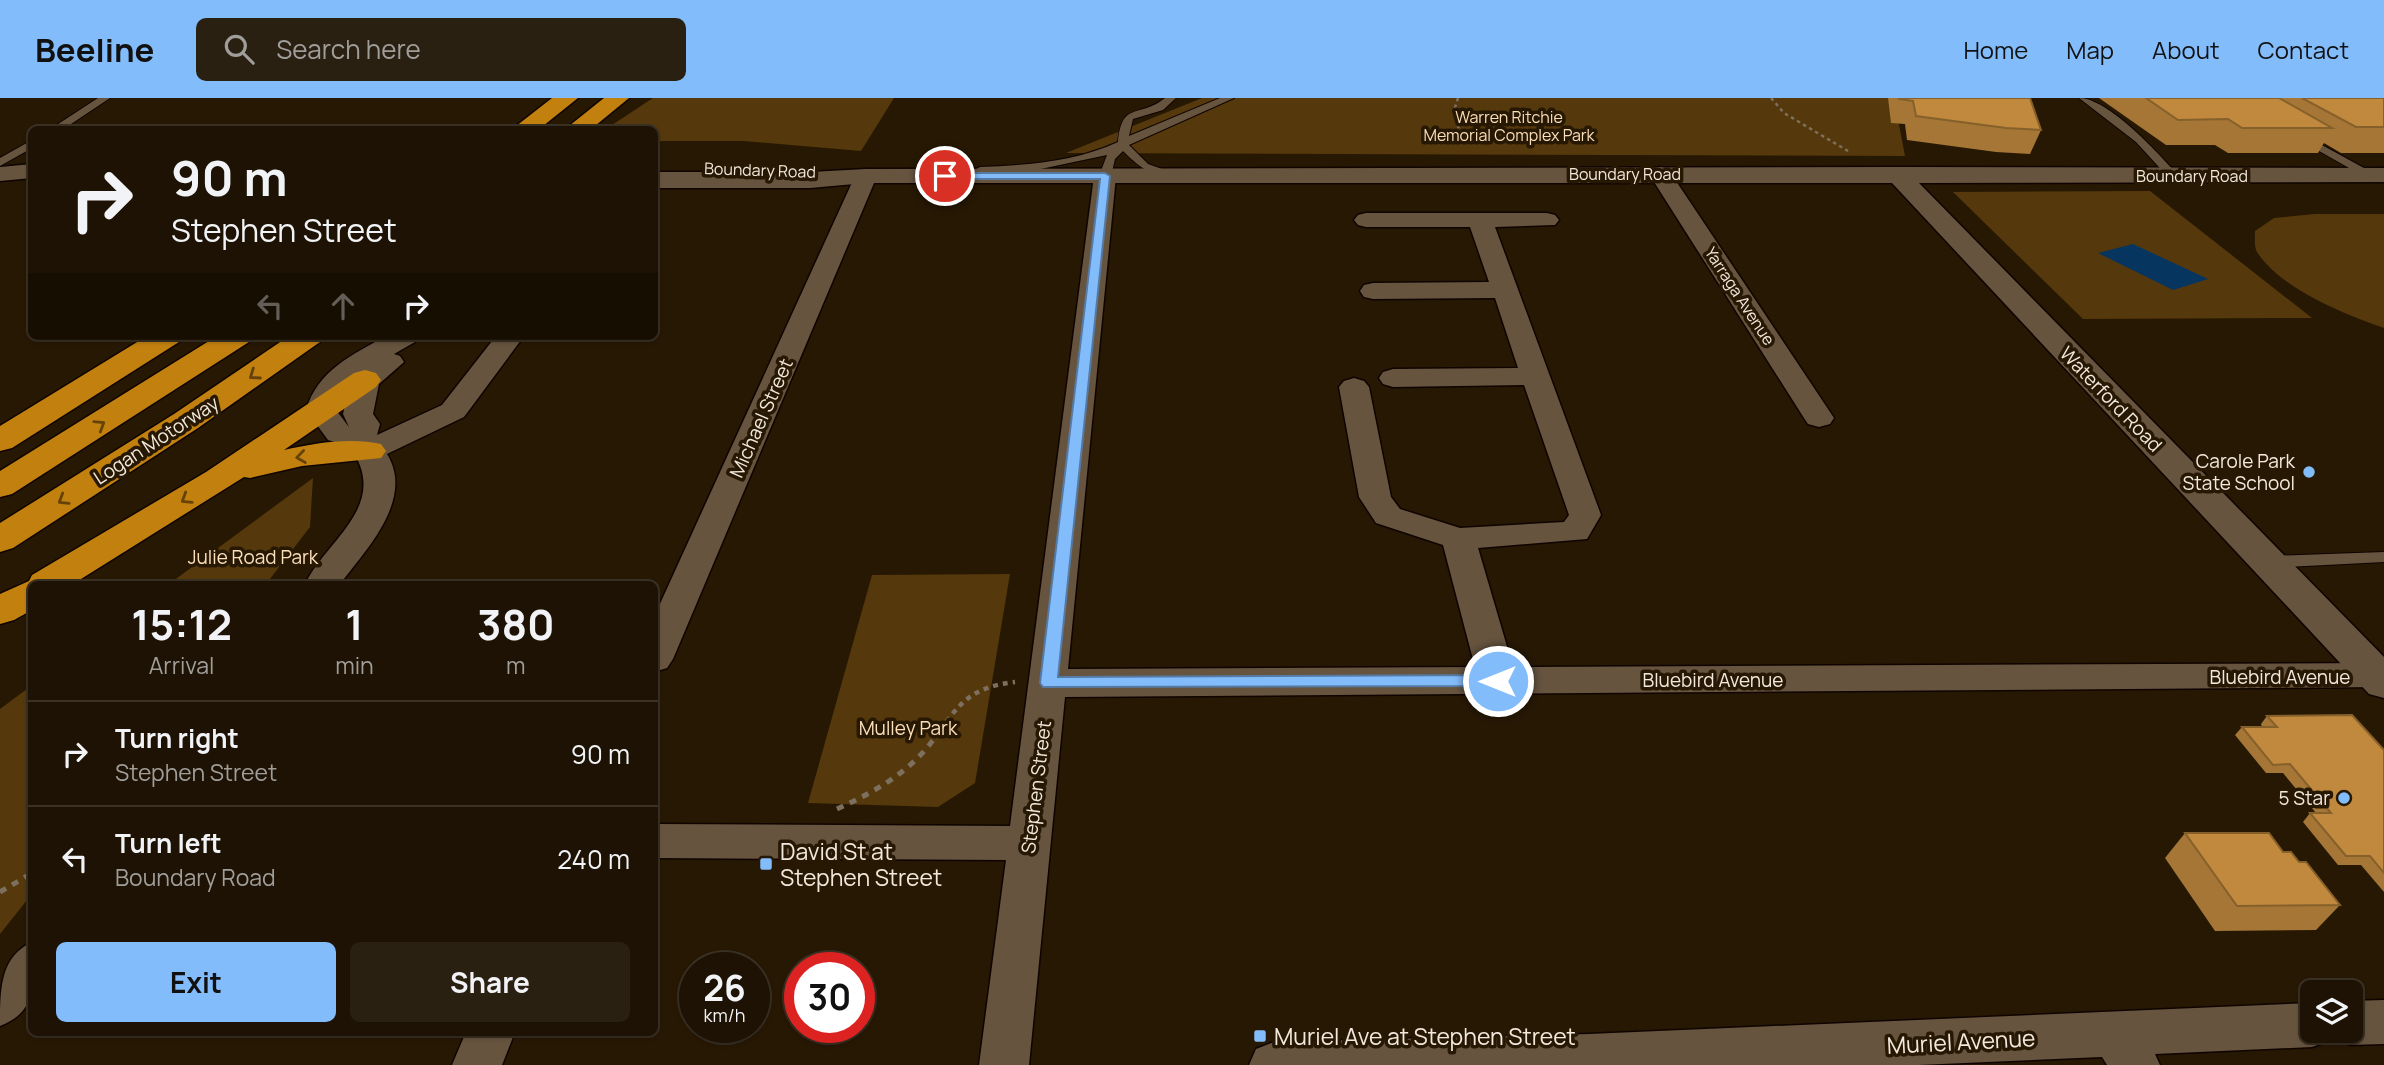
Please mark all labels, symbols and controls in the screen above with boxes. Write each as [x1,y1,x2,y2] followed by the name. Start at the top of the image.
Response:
[196,18,686,81] search box
[35,27,154,72] text: Beeline
[220,30,258,68] icon: search
[276,31,421,67] text: Search here
[1963,33,2028,66] text: Home
[2066,33,2114,66] text: Map
[2152,33,2220,66] text: About
[2258,33,2349,66] text: Contact
[1423,106,1596,146] park label: Warren Ritchie Memorial Complex Park
[171,144,288,211] text: 90 m
[915,146,975,206] pin
[56,154,147,245] icon: right
[704,157,816,183] street label: Boundary Road
[926,157,964,195] icon: arrive
[1569,163,1681,185] street label: Boundary Road
[2136,165,2248,187] street label: Boundary Road
[171,208,397,252] text: Stephen Street
[1700,243,1780,349] street label: Yarraga Avenue
[251,287,289,325] icon: left
[324,287,362,325] icon: ahead
[397,287,435,325] icon: right
[2054,341,2168,457] street label: Waterford Road
[723,354,799,482] street label: Michael Street
[249,367,262,379] one-way arrow
[88,390,224,490] street label: Logan Motorway
[92,421,105,434] one-way arrow
[2183,448,2296,496] place label: Carole Park State School
[295,449,306,464] one-way arrow
[2301,464,2317,480] marker: Carole Park State School
[180,490,193,503] one-way arrow
[58,491,71,504] one-way arrow
[188,544,319,570] park label: Julie Road Park
[131,595,232,653] text: 15:12
[345,595,364,653] text: 1
[477,595,555,653] text: 380
[1461,644,1535,718] position arrow
[149,649,214,681] text: Arrival
[335,649,374,681] text: min
[506,649,526,681] text: m
[2210,664,2350,690] street label: Bluebird Avenue
[1643,667,1783,693] street label: Bluebird Avenue
[859,715,958,741] park label: Mulley Park
[1015,719,1057,855] street label: Stephen Street
[115,720,239,756] text: Turn right
[56,735,94,773] icon: right
[571,736,630,772] text: 90 m
[115,756,277,788] text: Stephen Street
[2279,785,2330,811] place label: 5 Star
[2336,790,2352,806] marker: 5 Star
[115,825,222,861] text: Turn left
[780,835,942,893] place label: David St at Stephen Street
[56,840,94,878] icon: left
[557,841,630,877] text: 240 m
[758,856,774,872] marker: David St at Stephen Street
[115,861,276,893] text: Boundary Road
[56,942,336,1022] button: Exit
[350,942,630,1022] button: Share
[784,952,875,1043] speed limit sign: 30
[703,964,746,1012] text: 26
[2300,980,2363,1043] map controls
[2300,980,2363,1043] button: layers
[704,1003,745,1027] text: km/h
[1274,1020,1576,1052] place label: Muriel Ave at Stephen Street
[1886,1021,2036,1061] street label: Muriel Avenue
[1252,1028,1268,1044] marker: Muriel Ave at Stephen Street

